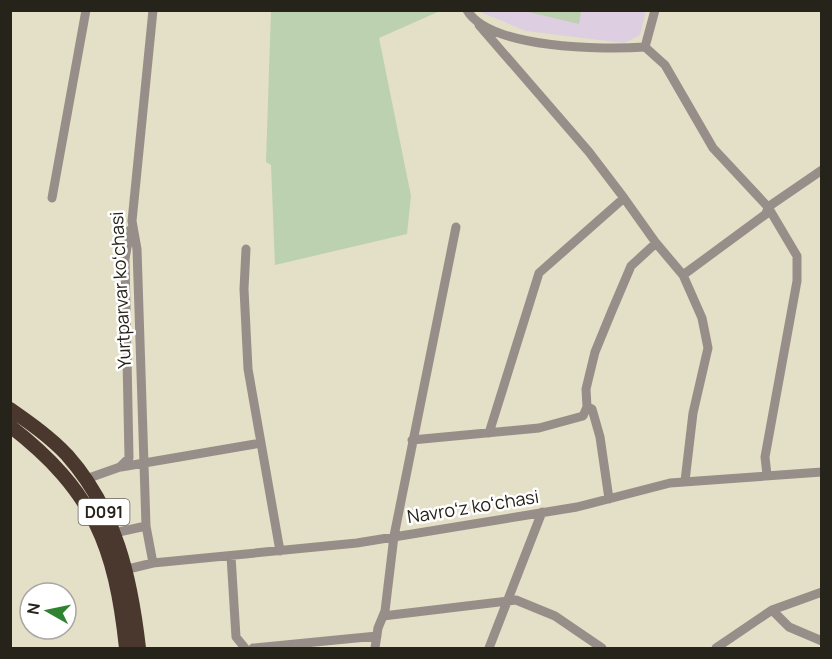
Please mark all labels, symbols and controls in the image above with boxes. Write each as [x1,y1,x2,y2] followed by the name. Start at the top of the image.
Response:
[104,211,136,369] street label: Yurtparvar koʻchasi
[405,484,540,528] street label: Navroʻz koʻchasi
[78,499,130,525] road number: D091
[18,581,78,641] north arrow
[21,601,45,616] text: N

